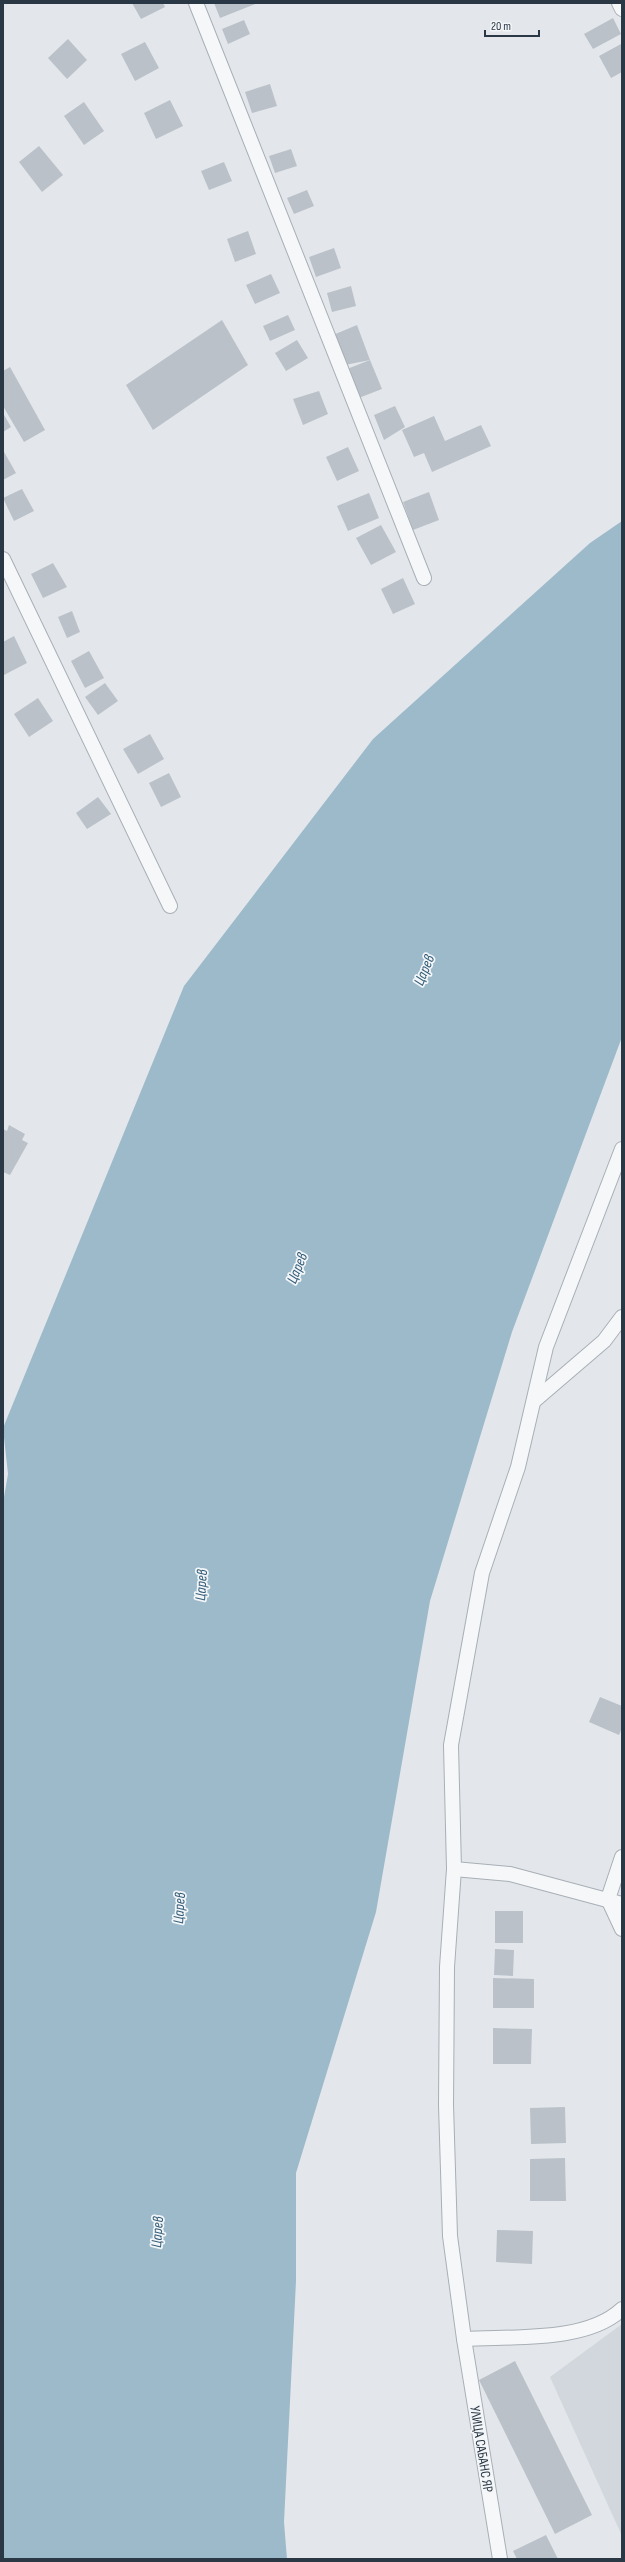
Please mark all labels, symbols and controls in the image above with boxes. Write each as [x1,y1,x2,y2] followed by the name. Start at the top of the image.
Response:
[485,12,539,38] scale bar
[491,19,511,34] text: 20 m
[410,952,439,988] water label: Царев
[283,1250,312,1286] water label: Царев
[191,1569,212,1601] water label: Царев
[169,1892,190,1924] water label: Царев
[147,2216,168,2248] water label: Царев
[466,2405,497,2494] street label: УЛИЦА САБАНС ЯР

